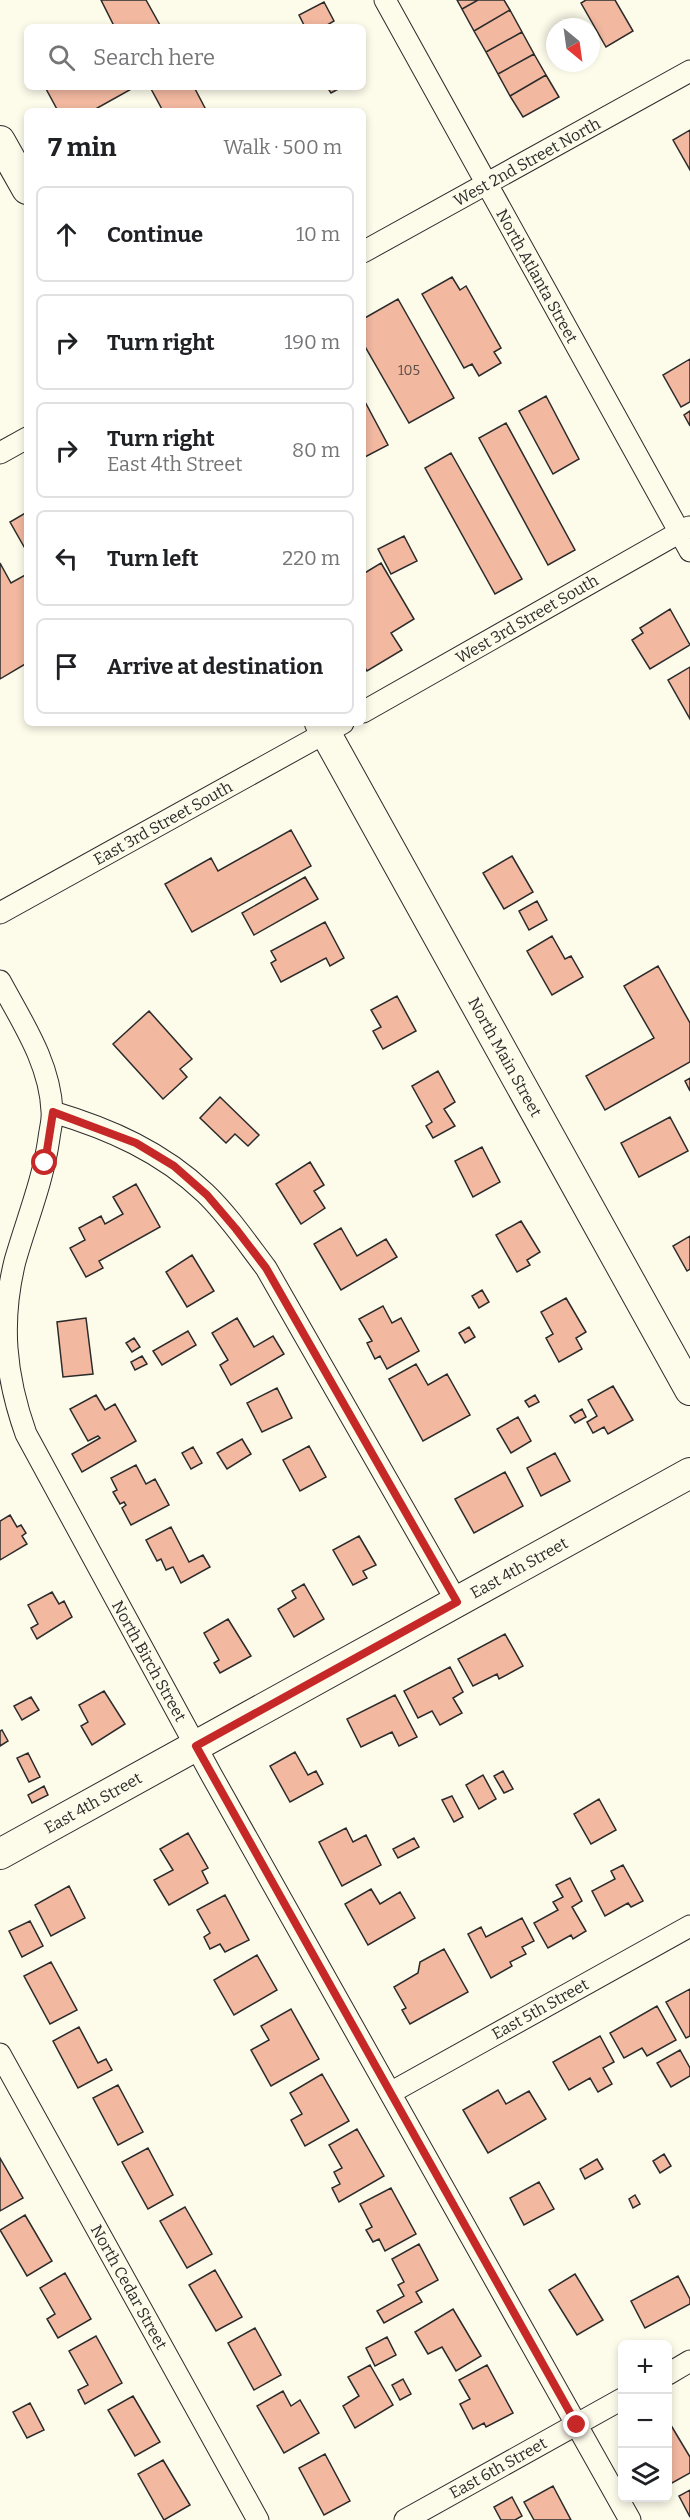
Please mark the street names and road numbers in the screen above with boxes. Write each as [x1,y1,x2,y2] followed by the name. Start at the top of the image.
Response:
[450,114,604,210] street label: West 2nd Street North
[492,206,582,346] street label: North Atlanta Street
[452,570,602,668] street label: West 3rd Street South
[90,777,236,869] street label: East 3rd Street South
[464,994,546,1120] street label: North Main Street
[467,1533,571,1603] street label: East 4th Street
[108,1597,190,1725] street label: North Birch Street
[41,1768,145,1838] street label: East 4th Street
[488,1975,592,2043] street label: East 5th Street
[87,2221,171,2353] street label: North Cedar Street
[446,2433,550,2503] street label: East 6th Street

